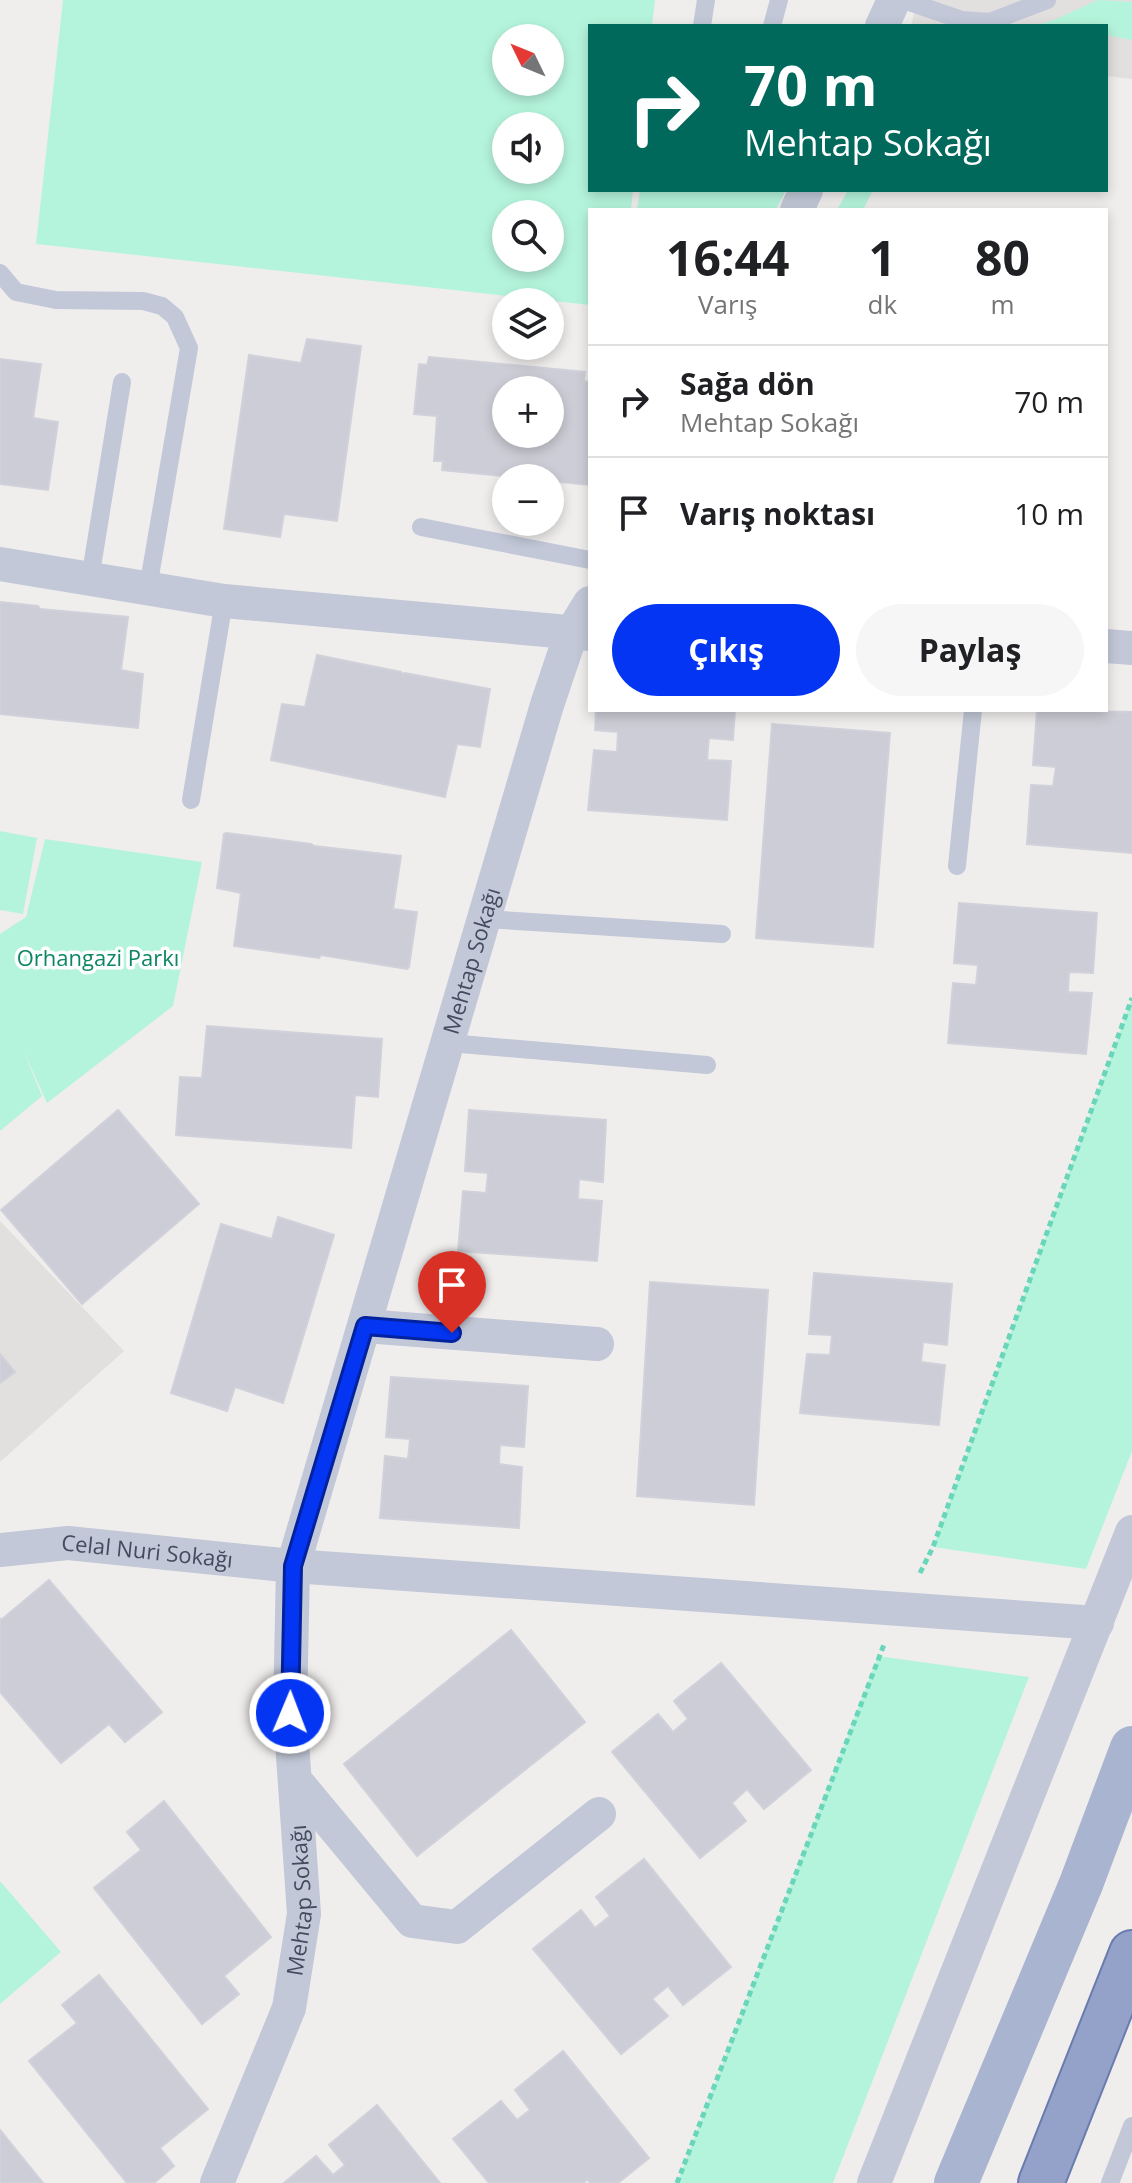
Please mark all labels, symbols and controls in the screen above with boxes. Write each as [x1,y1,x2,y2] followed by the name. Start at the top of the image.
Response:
[492,24,564,96] north arrow
[492,24,564,536] map controls
[744,46,878,122] text: 70 m
[612,56,716,160] icon: right
[492,112,564,184] button: sound
[744,118,992,167] text: Mehtap Sokağı
[492,200,564,272] button: search
[666,225,789,290] text: 16:44
[869,225,896,290] text: 1
[975,225,1030,290] text: 80
[698,286,758,322] text: Varış
[868,286,897,322] text: dk
[991,286,1015,322] text: m
[492,288,564,360] button: layers
[680,363,815,404] text: Sağa dön
[492,376,564,448] button: +
[612,379,656,423] icon: right
[1014,381,1084,422] text: 70 m
[680,404,859,440] text: Mehtap Sokağı
[492,464,564,536] button: −
[612,491,656,535] icon: arrive
[680,493,875,534] text: Varış noktası
[1014,493,1084,534] text: 10 m
[612,604,840,696] button: Çıkış
[856,604,1084,696] button: Paylaş
[435,884,506,1037] street label: Mehtap Sokağı
[17,942,179,972] park label: Orhangazi Parkı
[418,1251,486,1333] pin
[430,1263,474,1307] icon: arrive
[60,1526,235,1574] street label: Celal Nuri Sokağı
[248,1671,332,1755] position arrow
[278,1824,318,1978] street label: Mehtap Sokağı

